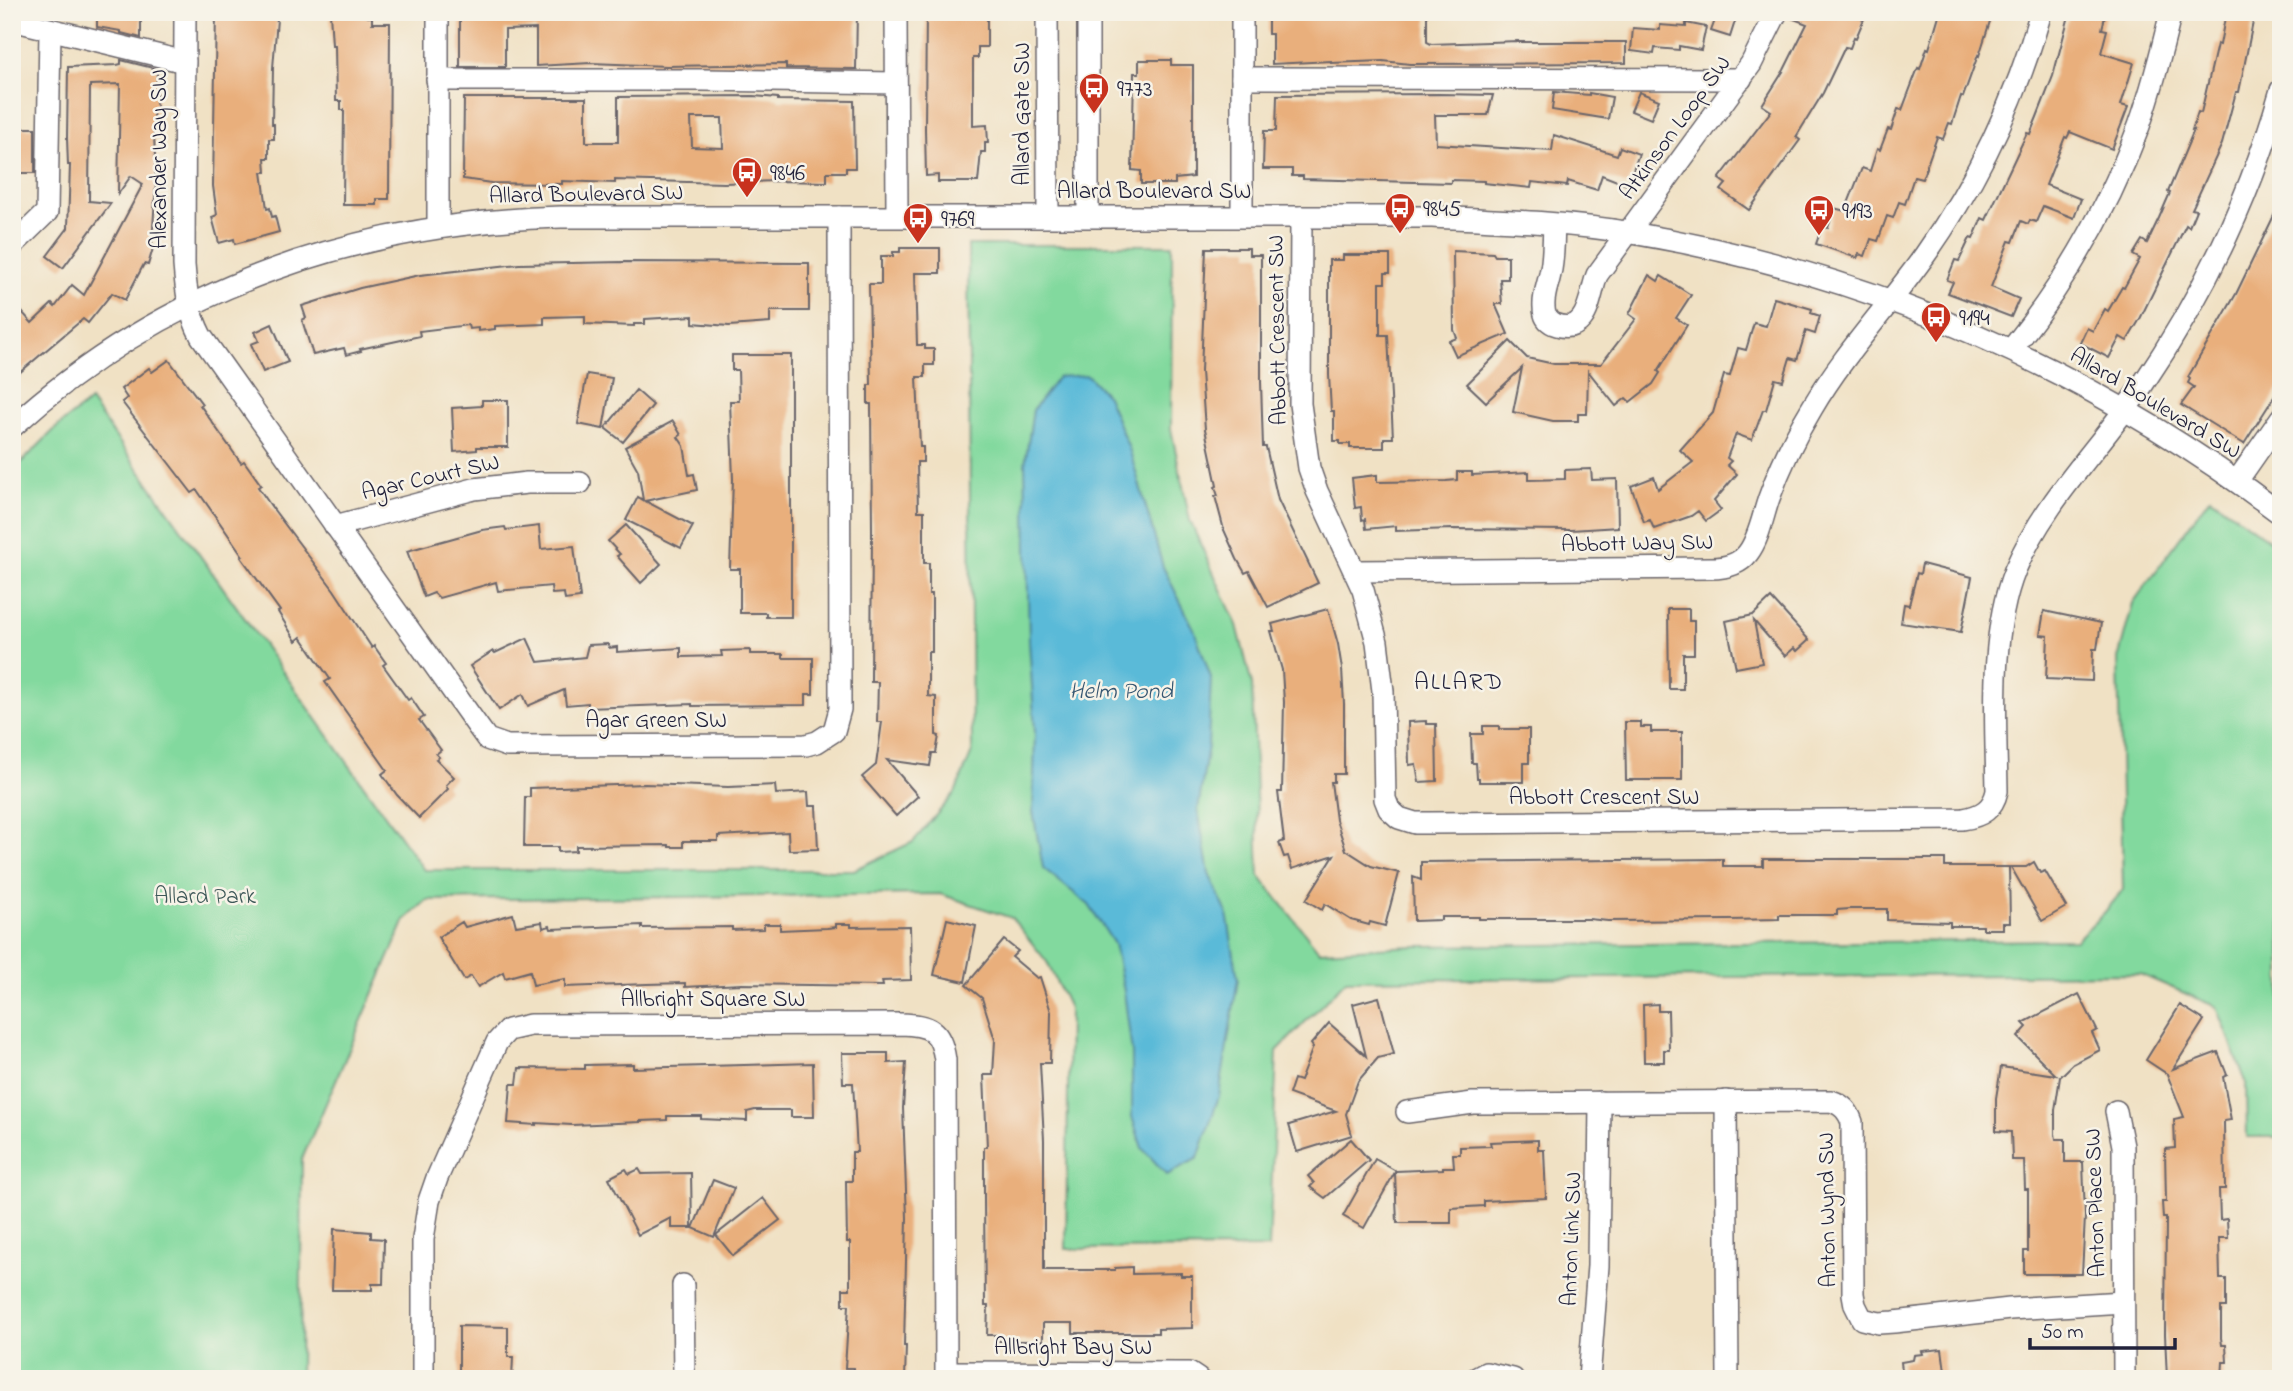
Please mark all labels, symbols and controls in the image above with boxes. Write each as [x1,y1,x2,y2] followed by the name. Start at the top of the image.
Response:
[1007,42,1040,186] street label: Allard Gate SW
[1612,49,1740,208] street label: Atkinson Loop SW
[144,69,179,249] street label: Alexander Way SW
[1077,71,1111,115] bus stop icon: 9773
[1117,74,1152,107] place label: 9773
[730,155,764,199] bus stop icon: 9846
[770,158,805,191] place label: 9846
[1057,176,1251,209] street label: Allard Boulevard SW
[489,177,684,214] street label: Allard Boulevard SW
[1383,191,1417,235] bus stop icon: 9845
[1802,193,1836,237] bus stop icon: 9193
[1423,194,1461,227] place label: 9845
[1842,196,1873,229] place label: 9193
[901,201,935,245] bus stop icon: 9769
[941,204,975,237] place label: 9769
[1260,234,1297,426] street label: Abbott Crescent SW
[1919,300,1953,344] bus stop icon: 9194
[1959,303,1990,336] place label: 9194
[2063,340,2247,468] street label: Allard Boulevard SW
[358,447,503,511] street label: Agar Court SW
[1561,527,1714,564] street label: Abbott Way SW
[1414,666,1504,701] district label: ALLARD
[1069,675,1174,710] water label: Helm Pond
[585,705,727,739] street label: Agar Green SW
[1509,782,1699,815] street label: Abbott Crescent SW
[154,881,257,914] park label: Allard Park
[621,984,805,1018] street label: Allbright Square SW
[2077,1128,2116,1278] street label: Anton Place SW
[1811,1132,1848,1288] street label: Anton Wynd SW
[1554,1171,1591,1307] street label: Anton Link SW
[2030,1307,2176,1351] scale bar
[2041,1318,2084,1348] text: 50 m
[994,1332,1152,1367] street label: Allbright Bay SW

